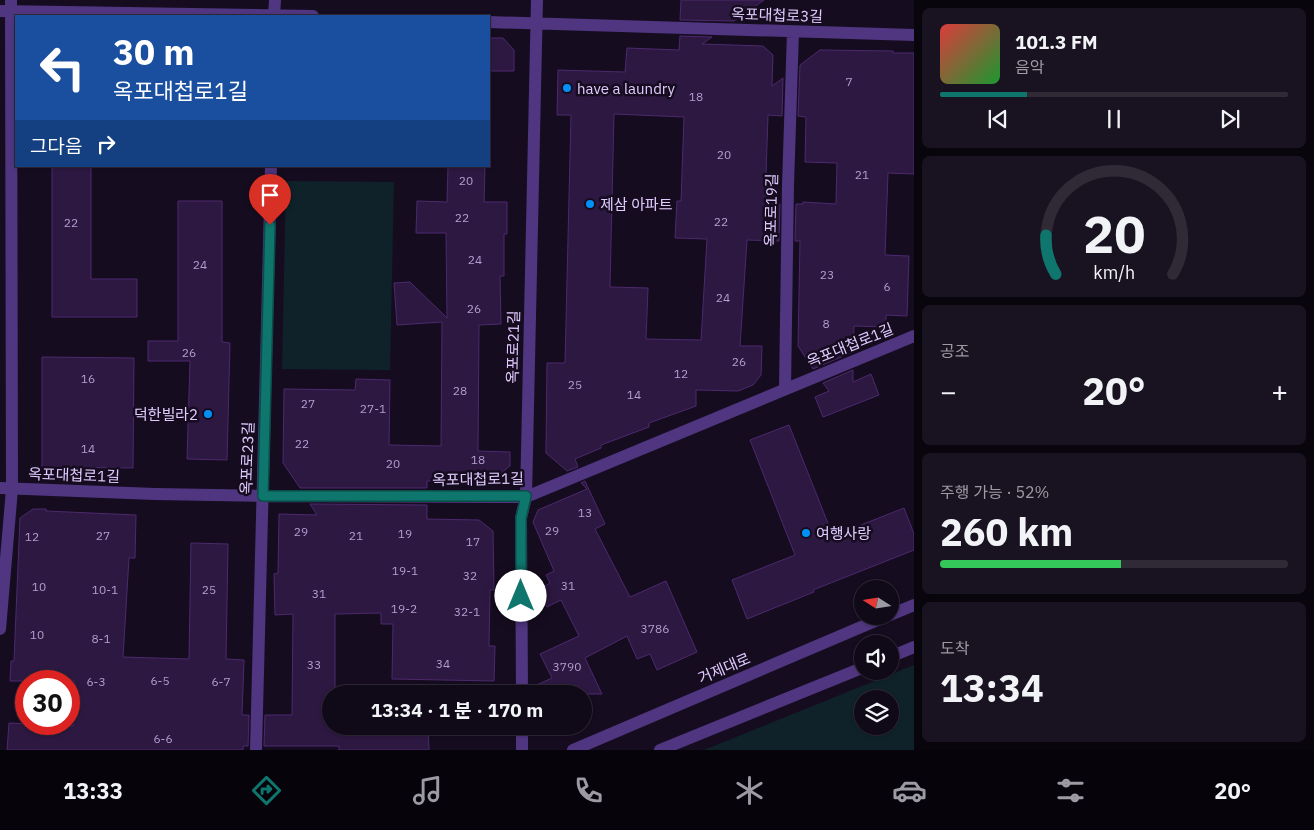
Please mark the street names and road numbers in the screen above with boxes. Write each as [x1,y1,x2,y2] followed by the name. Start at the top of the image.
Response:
[731,4,823,26] street label: 옥포대첩로3길
[761,173,781,247] street label: 옥포로19길
[503,310,523,384] street label: 옥포로21길
[804,319,896,371] street label: 옥포대첩로1길
[236,421,258,495] street label: 옥포로23길
[28,464,120,486] street label: 옥포대첩로1길
[432,469,524,489] street label: 옥포대첩로1길
[695,648,753,688] street label: 거제대로

